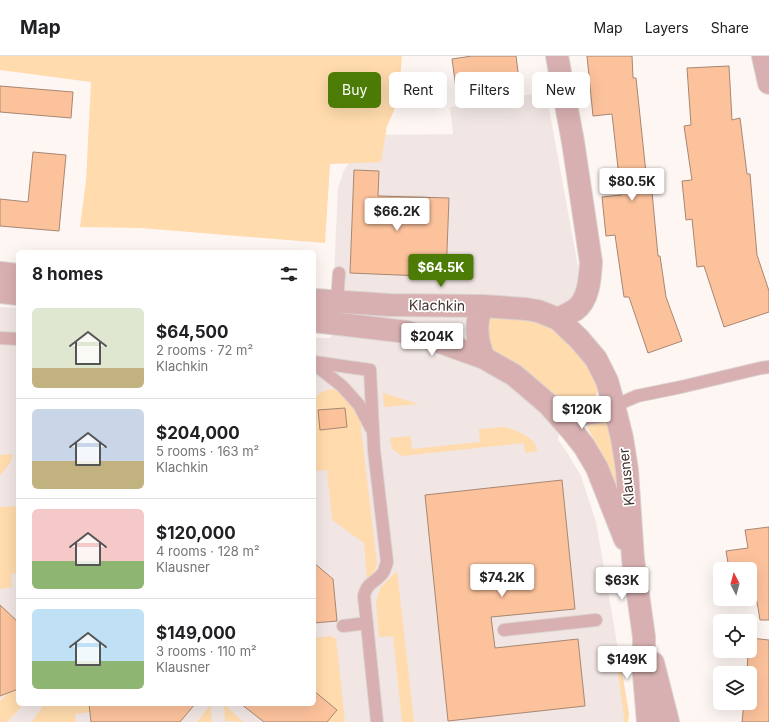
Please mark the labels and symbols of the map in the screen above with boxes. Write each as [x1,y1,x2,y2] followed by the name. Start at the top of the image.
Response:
[599,168,665,202] pin: $80.5K
[364,198,430,232] pin: $66.2K
[408,254,474,288] pin: $64.5K
[409,296,465,314] street label: Klachkin
[404,323,460,357] pin: $204K
[554,396,610,430] pin: $120K
[615,447,637,507] street label: Klausner
[713,562,757,606] north arrow
[469,564,535,598] pin: $74.2K
[598,567,646,601] pin: $63K
[599,646,655,680] pin: $149K

